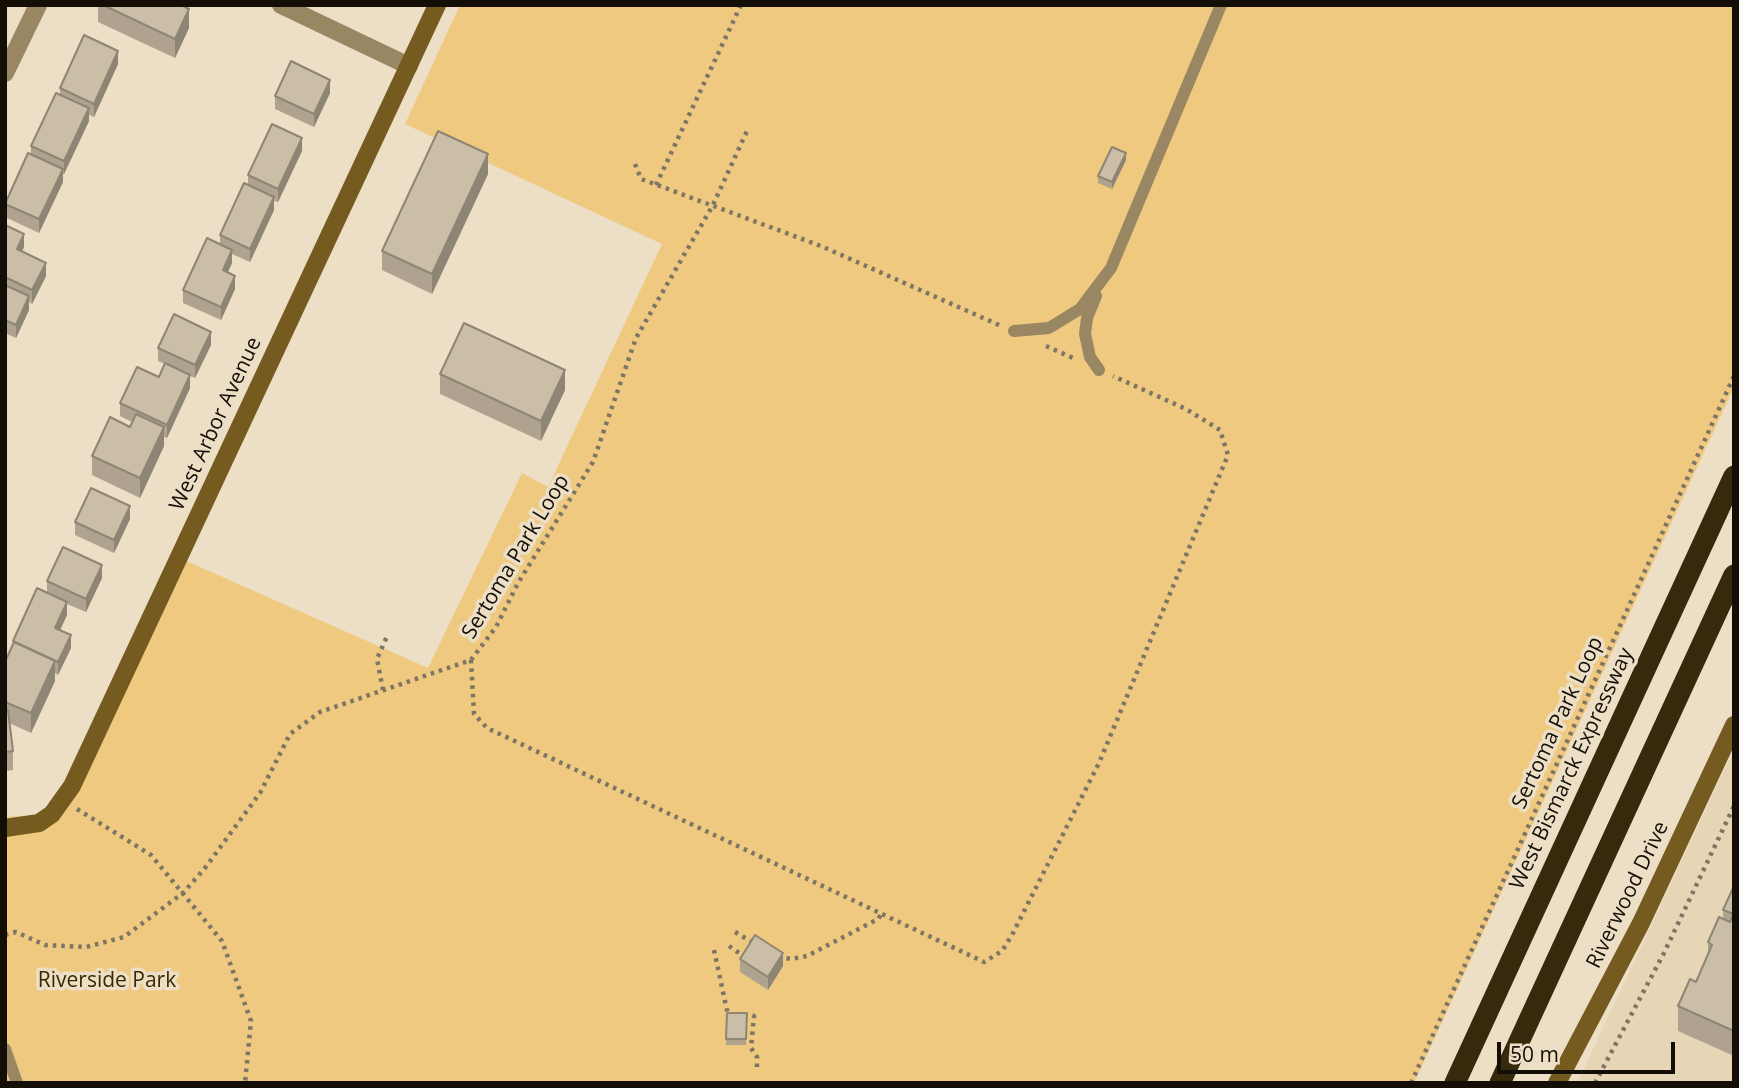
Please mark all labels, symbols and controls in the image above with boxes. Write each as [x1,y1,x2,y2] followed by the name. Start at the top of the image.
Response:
[165,333,267,515] street label: West Arbor Avenue
[457,470,575,644] street label: Sertoma Park Loop
[1507,633,1609,813] street label: Sertoma Park Loop
[1505,644,1639,894] street label: West Bismarck Expressway
[1582,817,1674,973] street label: Riverwood Drive
[38,968,176,994] park label: Riverside Park
[1501,1028,1680,1072] scale bar
[1510,1040,1559,1068] text: 50 m

